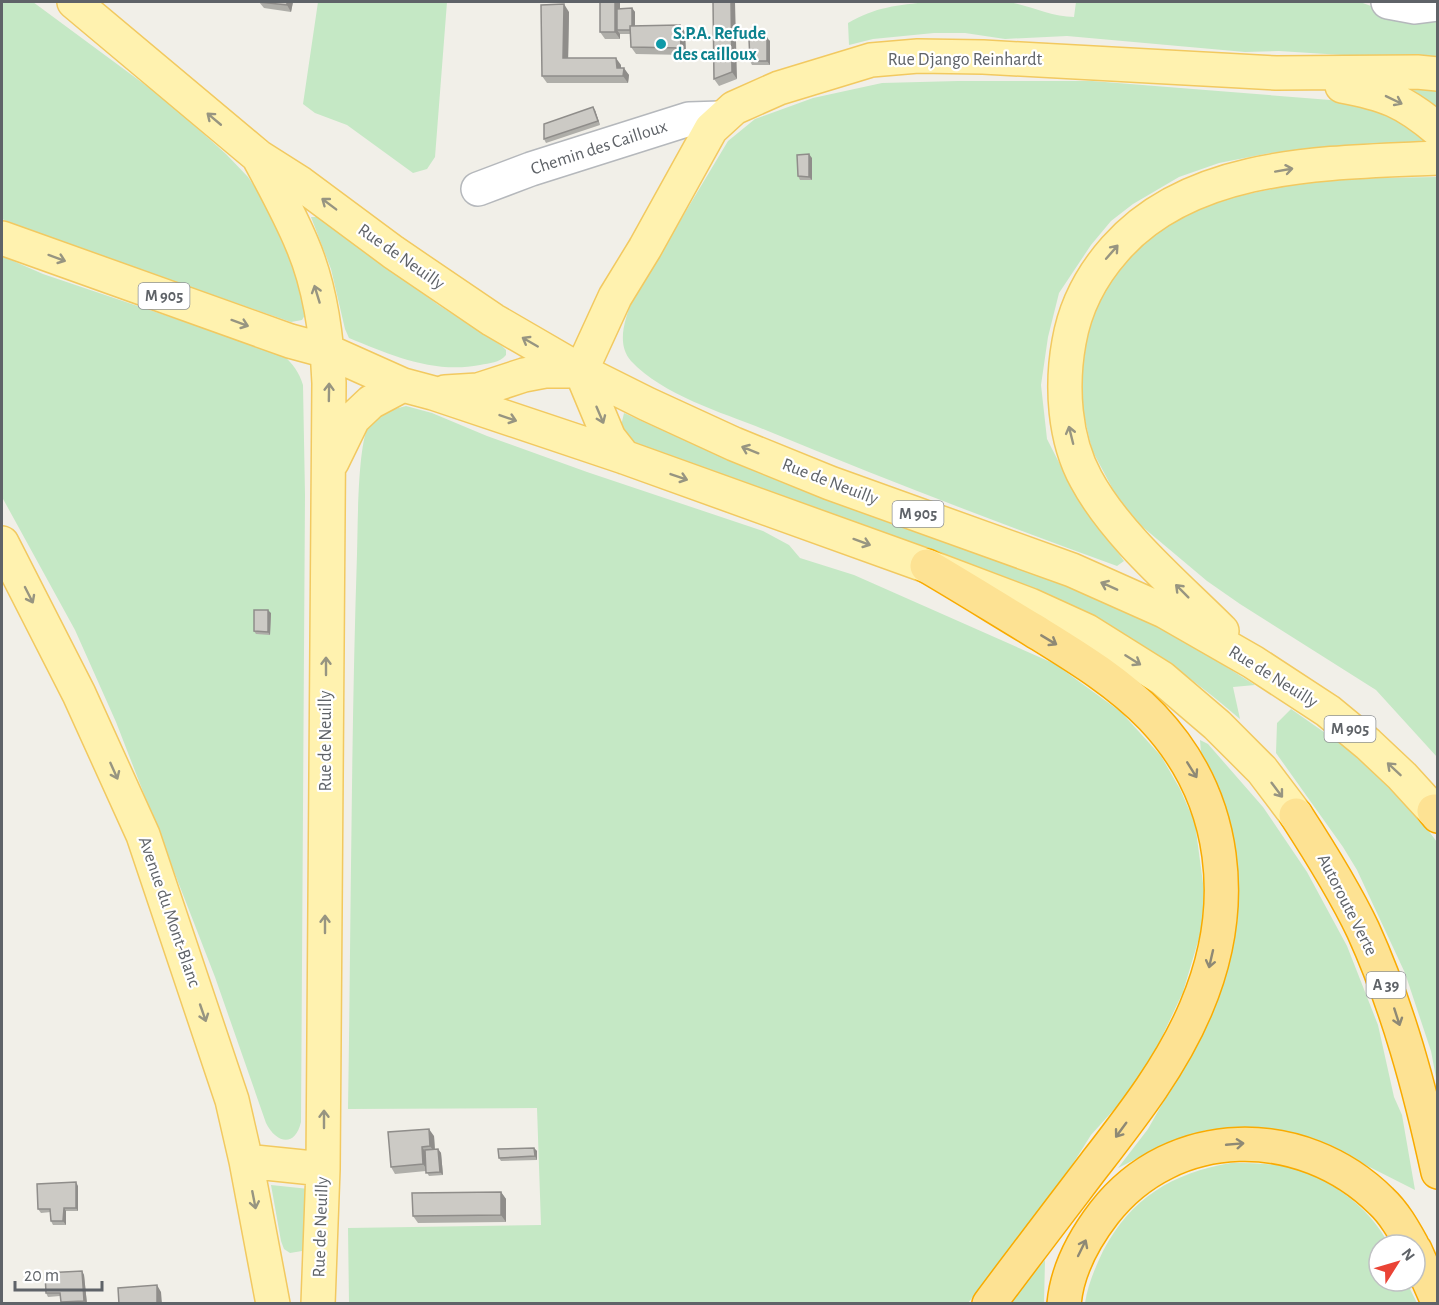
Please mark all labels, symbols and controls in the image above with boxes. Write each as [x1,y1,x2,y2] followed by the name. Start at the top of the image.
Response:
[673,25,766,64] place label: S.P.A. Refude des cailloux
[654,37,668,51] marker: S.P.A. Refude des cailloux
[888,51,1043,69] street label: Rue Django Reinhardt
[1384,94,1402,106] one-way arrow
[206,113,222,126] one-way arrow
[529,117,669,179] street label: Chemin des Cailloux
[1273,164,1293,175] one-way arrow
[322,198,338,211] one-way arrow
[354,221,448,294] street label: Rue de Neuilly
[1105,245,1119,260] one-way arrow
[47,253,65,264] one-way arrow
[138,283,190,309] road number: M 905
[311,285,322,304] one-way arrow
[230,319,249,330] one-way arrow
[522,335,539,347] one-way arrow
[323,382,334,402] one-way arrow
[595,406,606,424] one-way arrow
[498,414,517,425] one-way arrow
[1065,426,1077,445] one-way arrow
[741,444,759,455] one-way arrow
[780,456,881,509] street label: Rue de Neuilly
[669,472,688,483] one-way arrow
[892,501,944,527] road number: M 905
[852,538,871,549] one-way arrow
[1100,580,1118,592] one-way arrow
[1175,584,1190,599] one-way arrow
[23,586,35,604] one-way arrow
[1040,634,1057,646] one-way arrow
[1225,643,1321,712] street label: Rue de Neuilly
[1124,654,1141,666] one-way arrow
[320,657,332,677] one-way arrow
[317,690,335,791] street label: Rue de Neuilly
[1324,716,1376,742] road number: M 905
[108,761,120,779] one-way arrow
[1186,761,1198,778] one-way arrow
[1386,761,1401,776] one-way arrow
[1271,781,1283,797] one-way arrow
[135,835,203,990] street label: Avenue du Mont-Blanc
[1314,851,1380,959] street label: Autoroute Verte
[319,915,331,935] one-way arrow
[1205,949,1217,968] one-way arrow
[1366,972,1406,998] road number: A 39
[198,1003,209,1022] one-way arrow
[1392,1007,1403,1026] one-way arrow
[318,1110,329,1130] one-way arrow
[1115,1121,1127,1137] one-way arrow
[1225,1138,1244,1149] one-way arrow
[310,1176,332,1278] street label: Rue de Neuilly
[249,1190,260,1210] one-way arrow
[1367,1233,1427,1293] north arrow
[1076,1240,1088,1258] one-way arrow
[1398,1245,1418,1264] text: N
[15,1254,102,1292] scale bar
[24,1267,59,1285] text: 20 m

